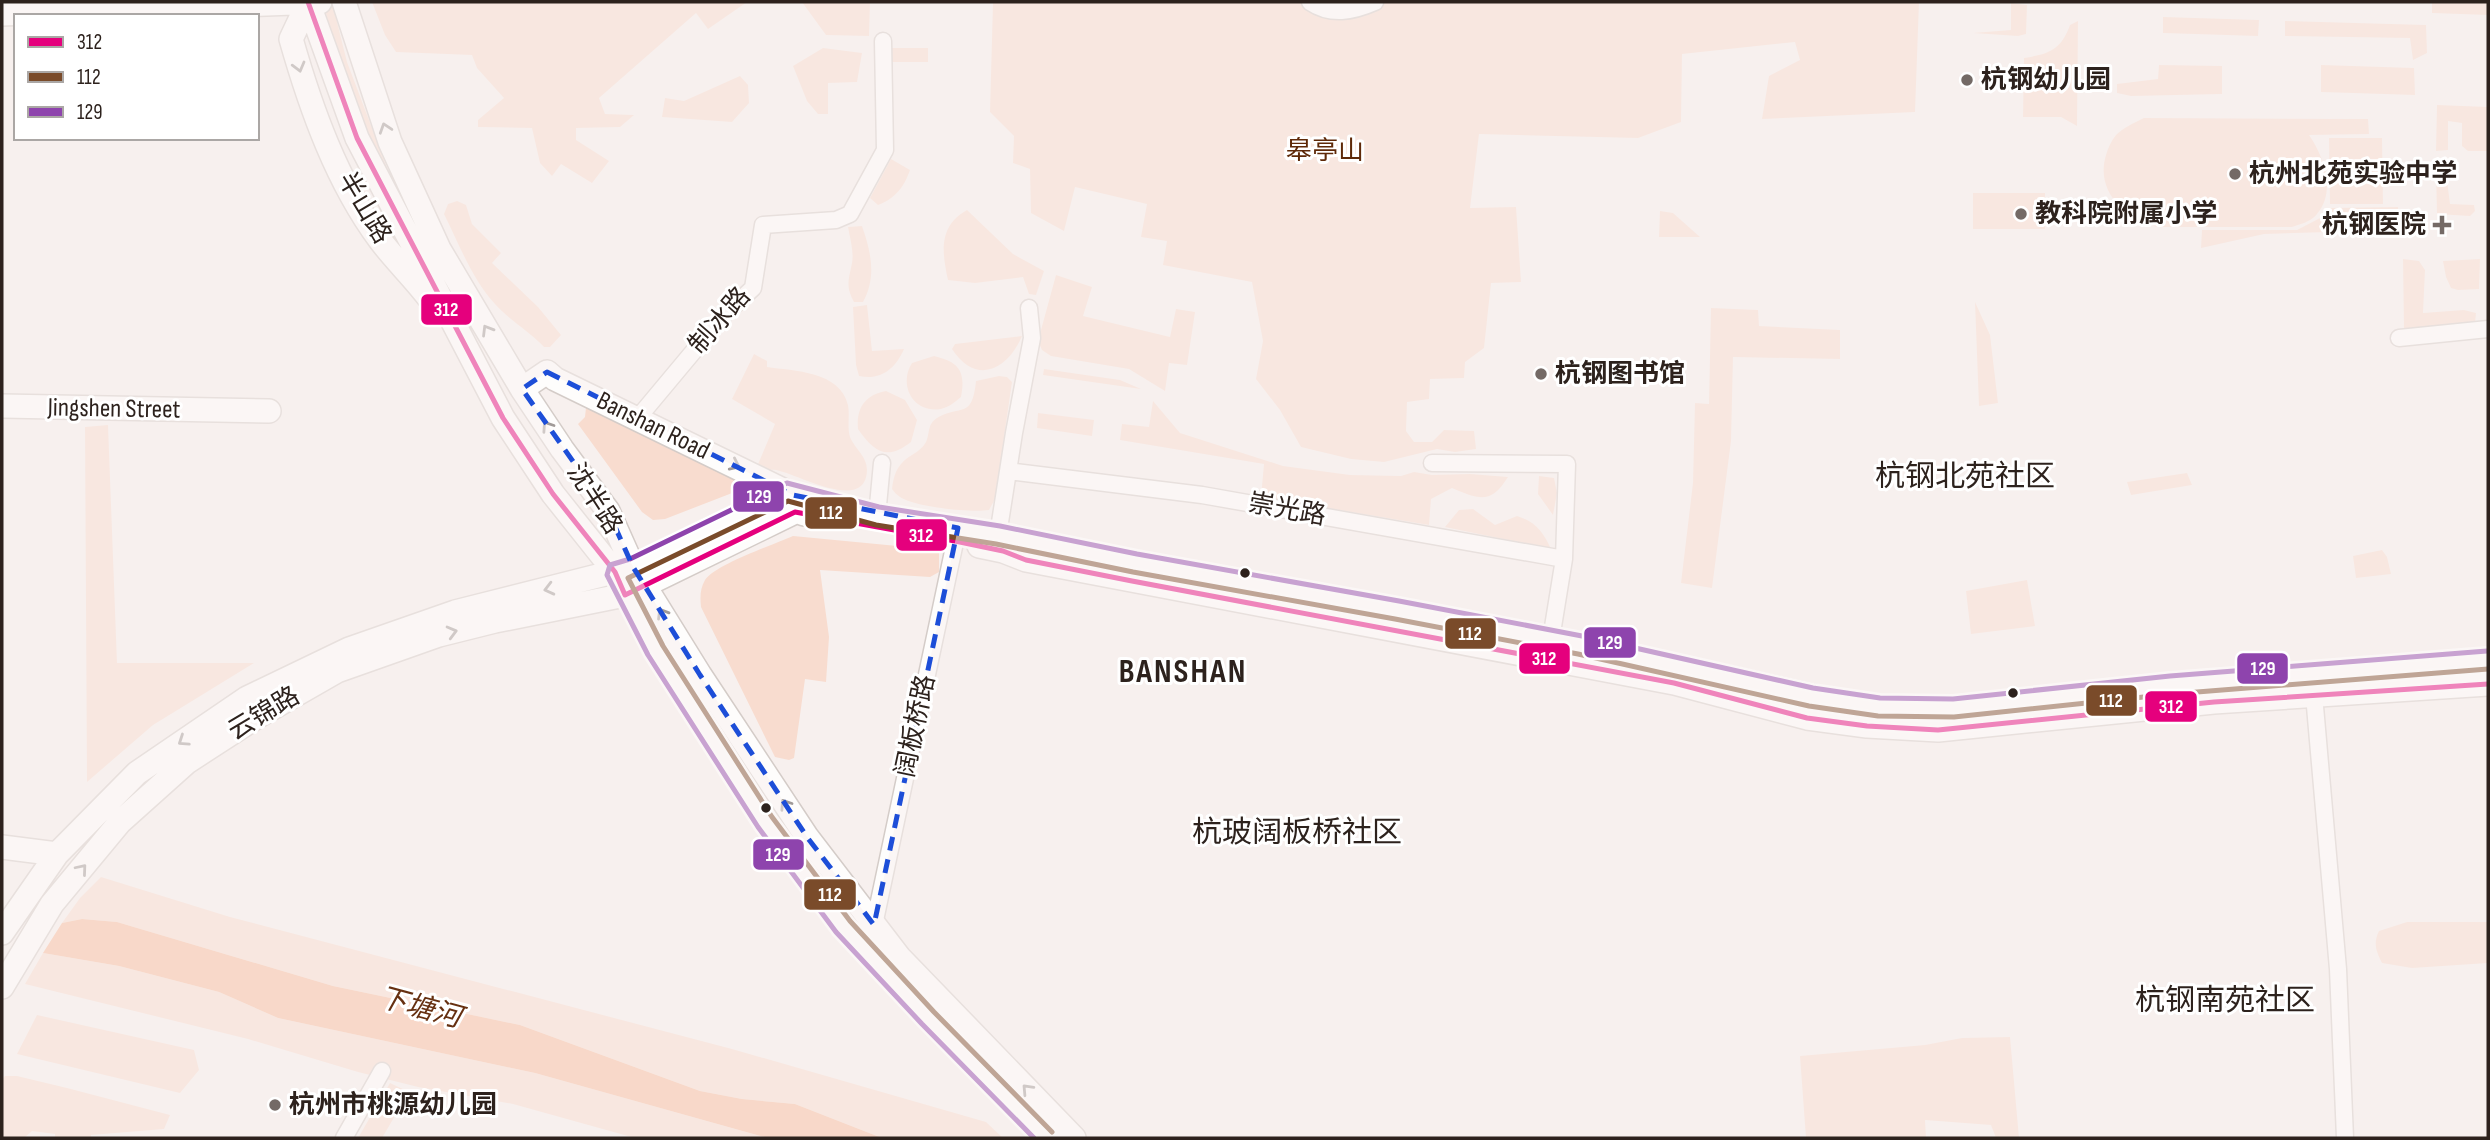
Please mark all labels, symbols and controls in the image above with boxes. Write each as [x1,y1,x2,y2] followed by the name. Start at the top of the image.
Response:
[14,14,259,140] legend
[77,30,102,55] text: 312
[291,61,305,73] one-way arrow
[77,65,101,90] text: 112
[1981,65,2111,96] place label: 杭钢幼儿园
[1959,72,1975,88] marker: 杭钢幼儿园
[77,100,103,125] text: 129
[379,122,393,134] one-way arrow
[1286,136,1364,167] park label: 皋亭山
[2249,159,2457,190] place label: 杭州北苑实验中学
[2227,166,2243,182] marker: 杭州北苑实验中学
[331,167,397,249] street label: 半山路
[2035,199,2217,230] place label: 教科院附属小学
[2013,206,2029,222] marker: 教科院附属小学
[2322,210,2426,241] place label: 杭钢医院
[2432,215,2452,235] marker: 杭钢医院
[683,281,757,361] street label: 制冰路
[420,293,473,326] line badge: 312
[434,299,458,322] text: 312
[483,325,496,338] one-way arrow
[1555,359,1685,390] place label: 杭钢图书馆
[1533,366,1549,382] marker: 杭钢图书馆
[591,385,715,467] street label: Banshan Road
[46,392,181,426] street label: Jingshen Street
[542,421,555,434] one-way arrow
[728,457,740,471] one-way arrow
[560,458,628,540] street label: 沈半路
[1875,459,2055,495] district label: 杭钢北苑社区
[732,480,785,513] line badge: 129
[747,486,772,509] text: 129
[1246,488,1328,532] street label: 崇光路
[804,496,858,530] line badge: 112
[819,502,843,525] text: 112
[895,518,948,552] line badge: 312
[909,525,933,548] text: 312
[1238,566,1252,580] unlabelled marker
[543,581,555,595] one-way arrow
[657,607,670,620] one-way arrow
[1444,617,1497,650] line badge: 112
[1458,623,1482,646] text: 112
[446,626,458,640] one-way arrow
[1583,626,1637,659] line badge: 129
[1598,632,1623,655] text: 129
[1518,642,1571,675] line badge: 312
[1532,648,1556,671] text: 312
[1119,652,1247,692] district label: BANSHAN
[2236,652,2289,685] line badge: 129
[2251,658,2276,681] text: 129
[890,672,942,780] street label: 阔板桥路
[223,681,305,747] street label: 云锦路
[2085,684,2138,717] line badge: 112
[2006,686,2020,700] unlabelled marker
[2099,690,2123,713] text: 112
[2144,690,2198,723] line badge: 312
[2159,696,2183,719] text: 312
[178,733,191,746] one-way arrow
[781,799,793,812] one-way arrow
[759,801,773,815] unlabelled marker
[1192,815,1402,851] district label: 杭玻阔板桥社区
[752,838,805,871] line badge: 129
[766,844,791,867] text: 129
[73,865,86,877] one-way arrow
[803,878,857,911] line badge: 112
[818,884,842,907] text: 112
[375,981,470,1036] water label: 下塘河
[2135,983,2315,1019] district label: 杭钢南苑社区
[1022,1084,1035,1097] one-way arrow
[289,1090,497,1121] place label: 杭州市桃源幼儿园
[267,1097,283,1113] marker: 杭州市桃源幼儿园

